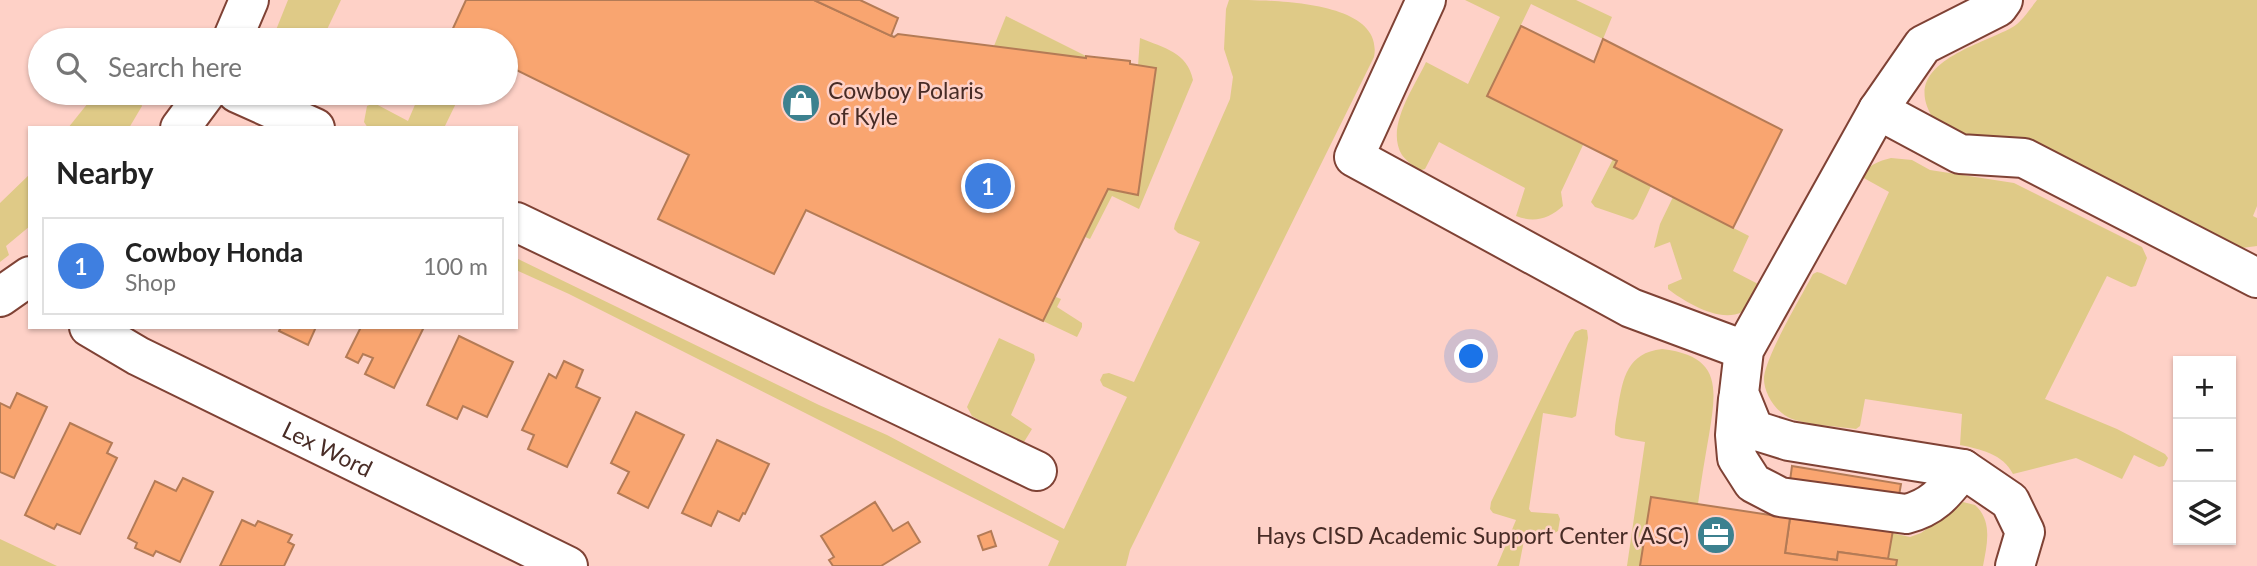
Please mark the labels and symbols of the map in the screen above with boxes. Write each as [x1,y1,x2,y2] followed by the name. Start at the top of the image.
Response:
[828,76,984,130] place label: Cowboy Polaris of Kyle
[780,82,822,124] shop icon: Cowboy Polaris of Kyle
[965,160,1011,212] pin: 1
[1454,339,1488,373] your location
[278,415,377,482] street label: Lex Word
[1695,514,1737,556] office icon: Hays CISD Academic Support Center (ASC)
[1256,521,1689,549] place label: Hays CISD Academic Support Center (ASC)

